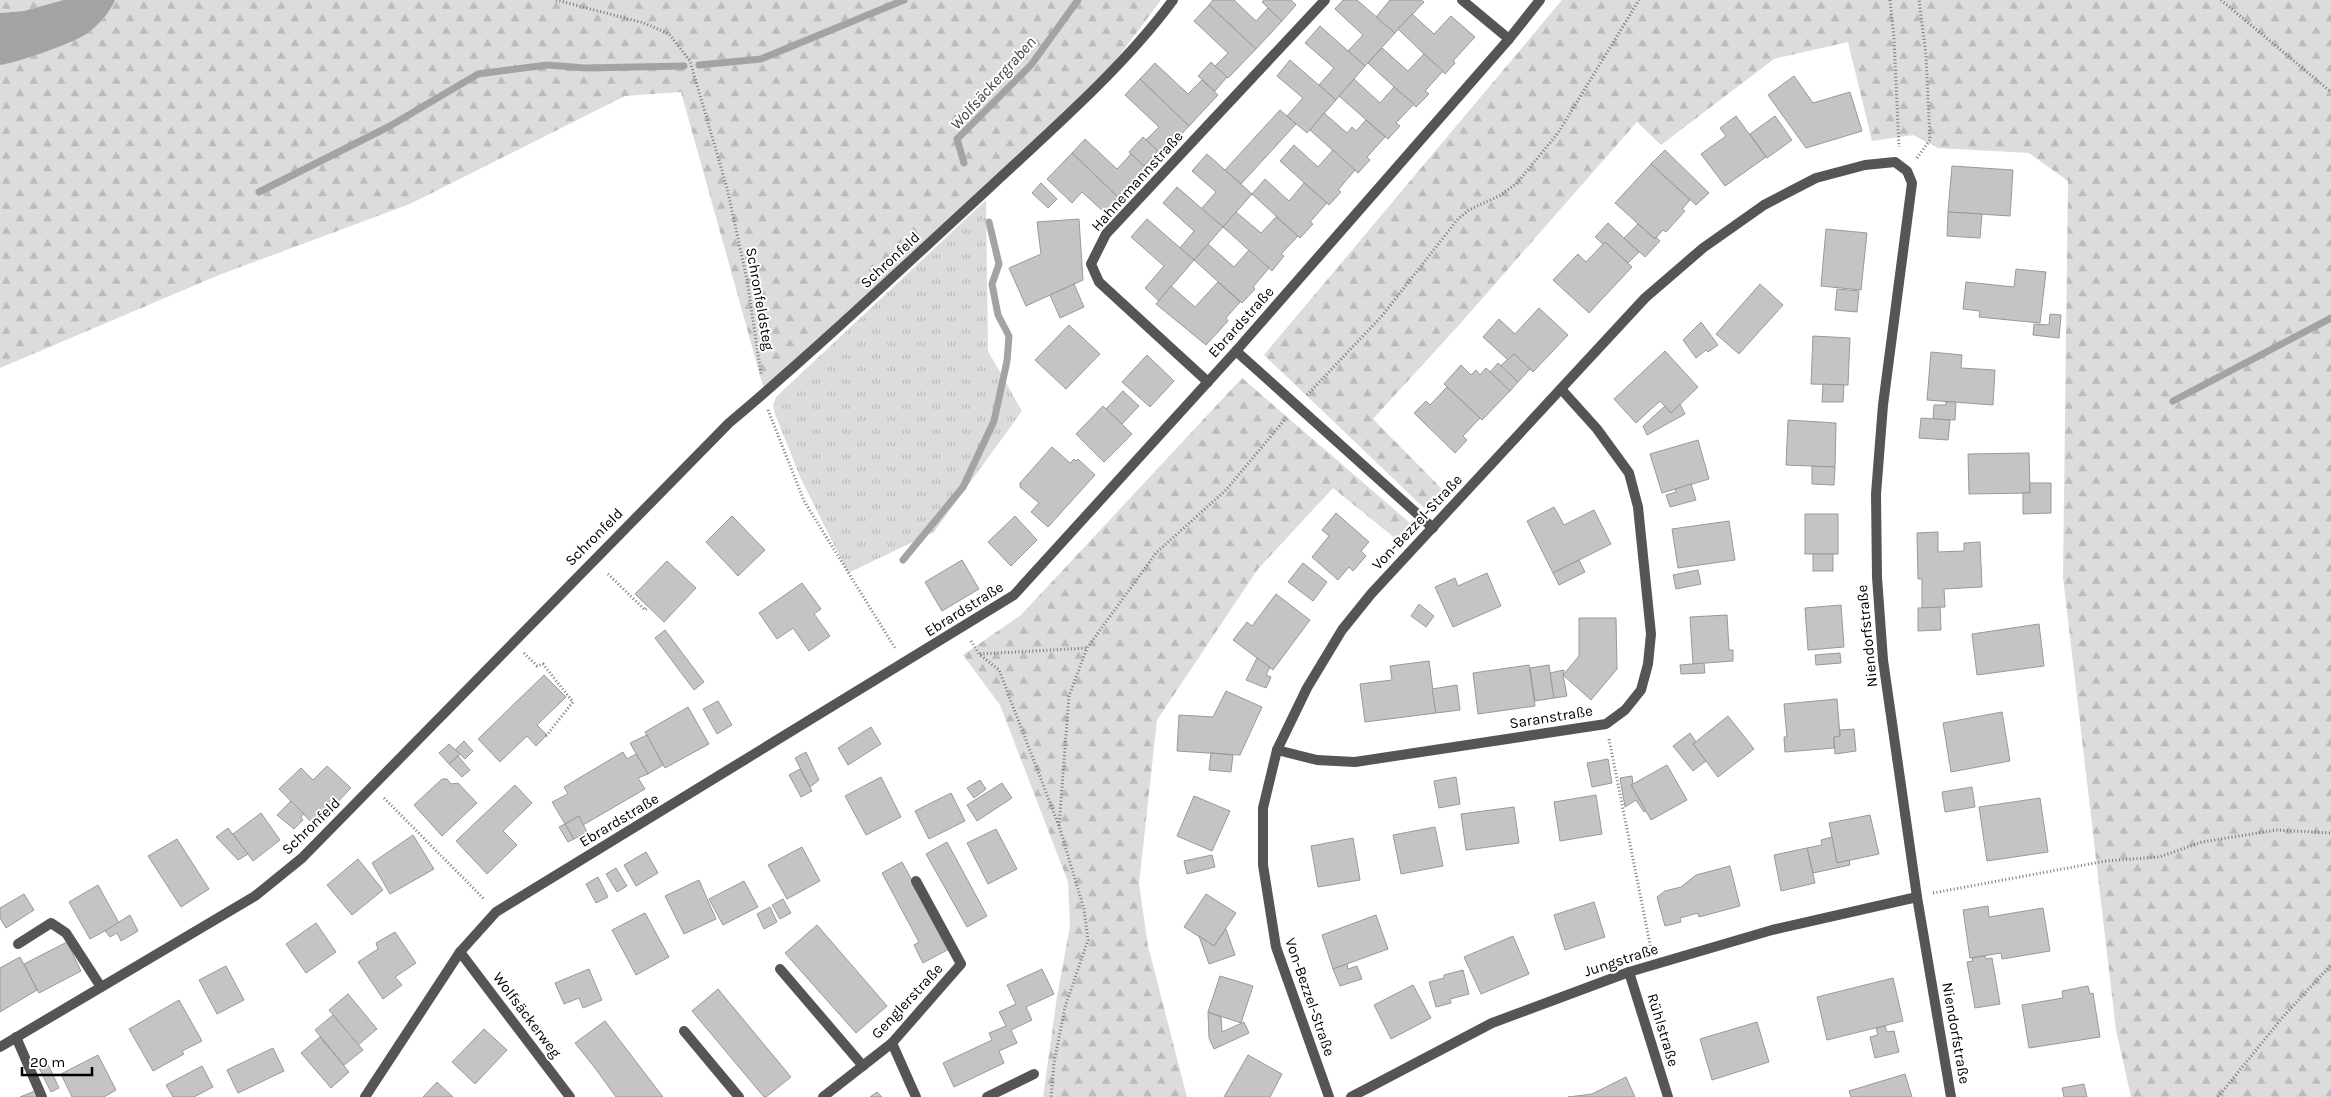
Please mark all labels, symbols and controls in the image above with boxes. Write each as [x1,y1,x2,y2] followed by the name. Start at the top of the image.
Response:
[946,32,1040,134] water label: Wolfsäckergraben
[1087,127,1187,235] street label: Hahnemannstraße
[857,228,923,292] street label: Schronfeld
[742,246,778,352] street label: Schronfeldsteg
[1204,283,1278,361] street label: Ebrardstraße
[1368,470,1466,574] street label: Von-Bezzel-Straße
[561,504,627,570] street label: Schronfeld
[921,578,1007,640] street label: Ebrardstraße
[1853,584,1881,688] street label: Niendorfstraße
[1508,702,1594,732] street label: Saranstraße
[576,789,662,851] street label: Ebrardstraße
[278,794,344,858] street label: Schronfeld
[1281,935,1339,1059] street label: Von-Bezzel-Straße
[1582,940,1660,980] street label: Jungstraße
[868,960,946,1042] street label: Genglerstraße
[489,969,565,1062] street label: Wolfsäckerweg
[1938,981,1974,1085] street label: Niendorfstraße
[1643,991,1683,1069] street label: Rühlstraße
[22,1044,92,1076] scale bar
[30,1053,65,1071] text: 20 m

